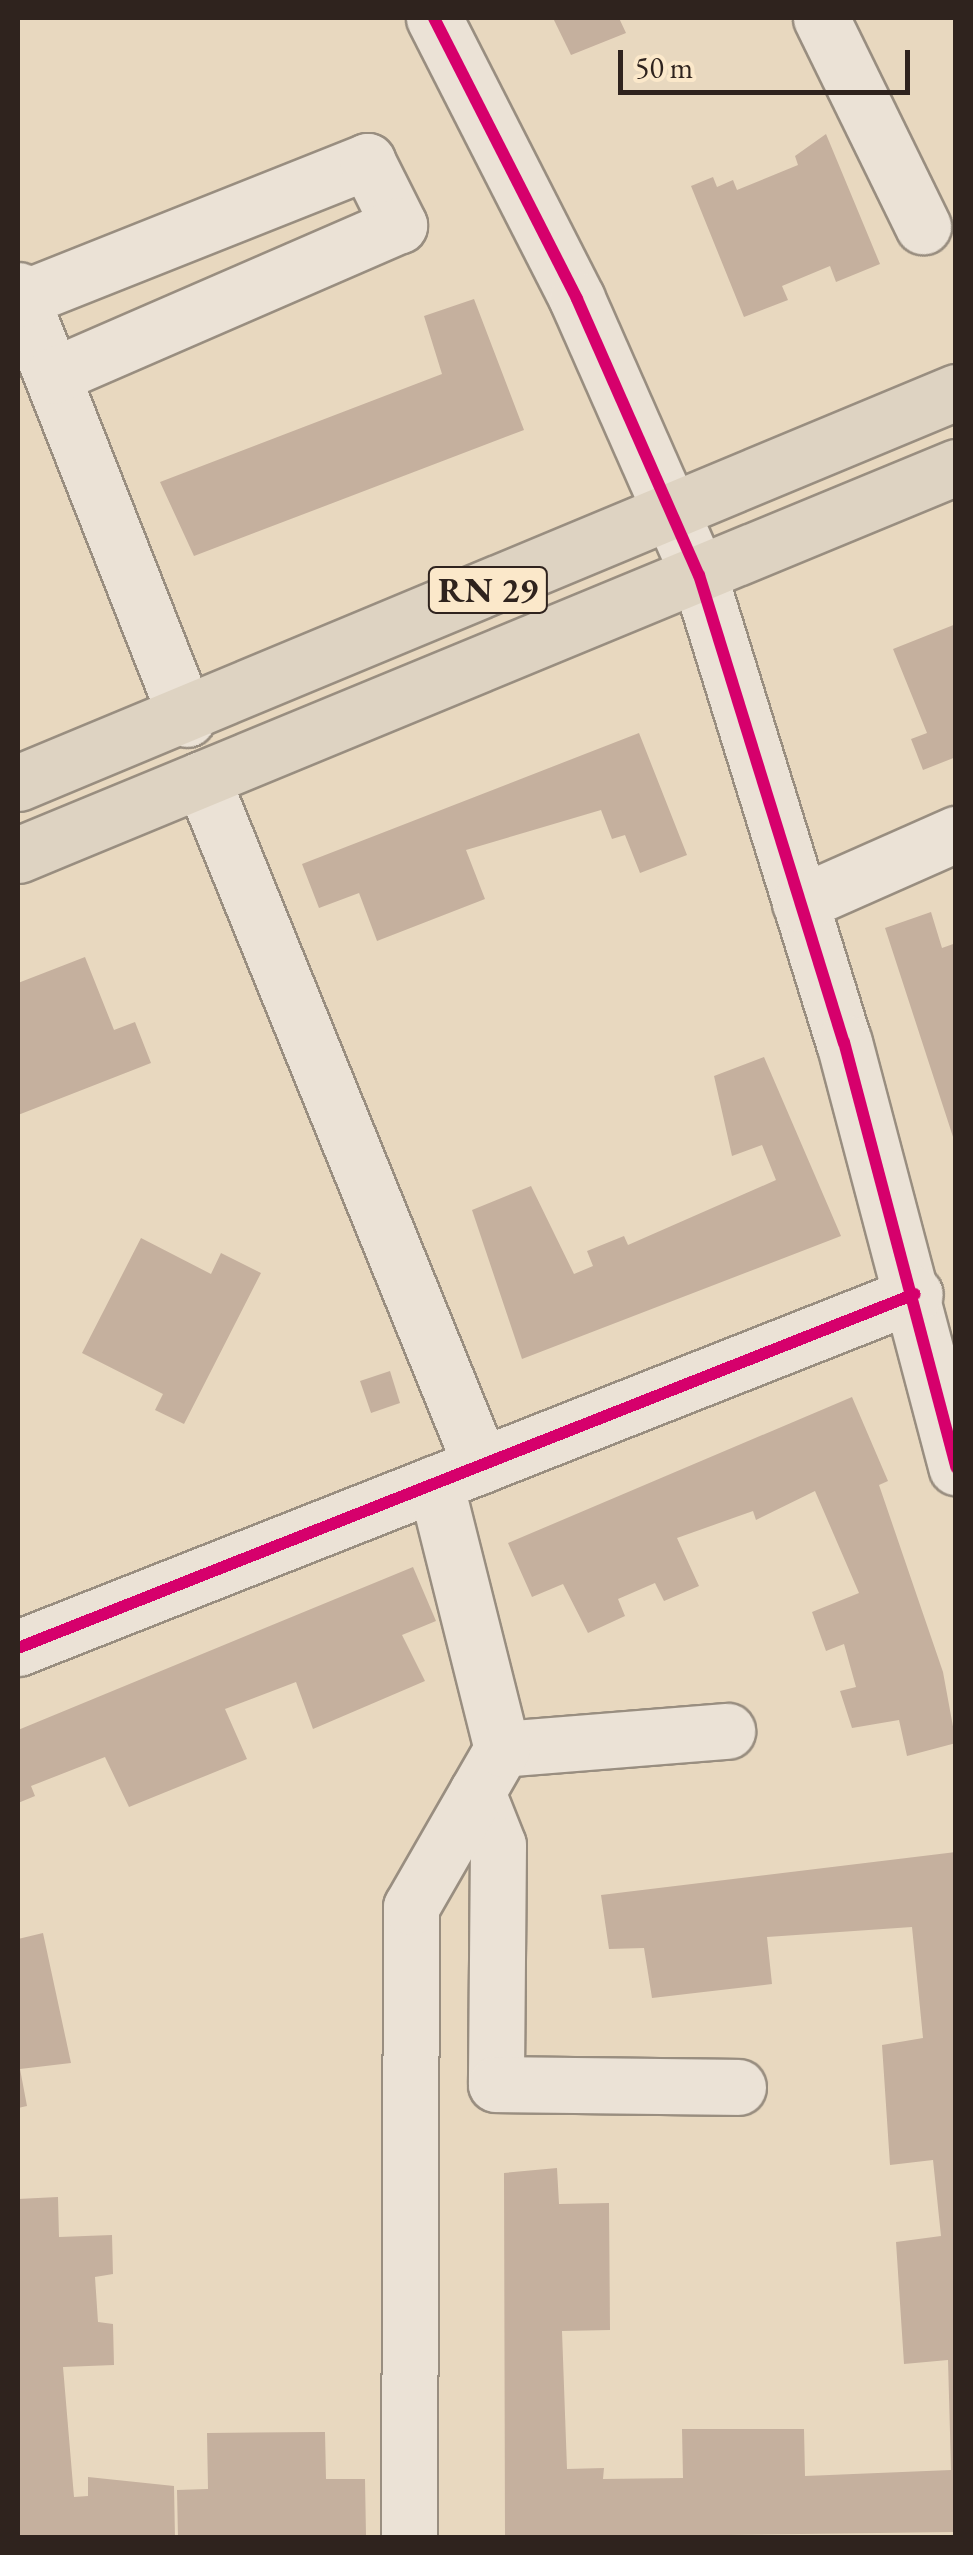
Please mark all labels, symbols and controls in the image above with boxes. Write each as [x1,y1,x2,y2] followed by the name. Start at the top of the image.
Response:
[623,30,916,92] scale bar
[635,48,693,87] text: 50 m
[426,560,550,620] road number: RN 29

